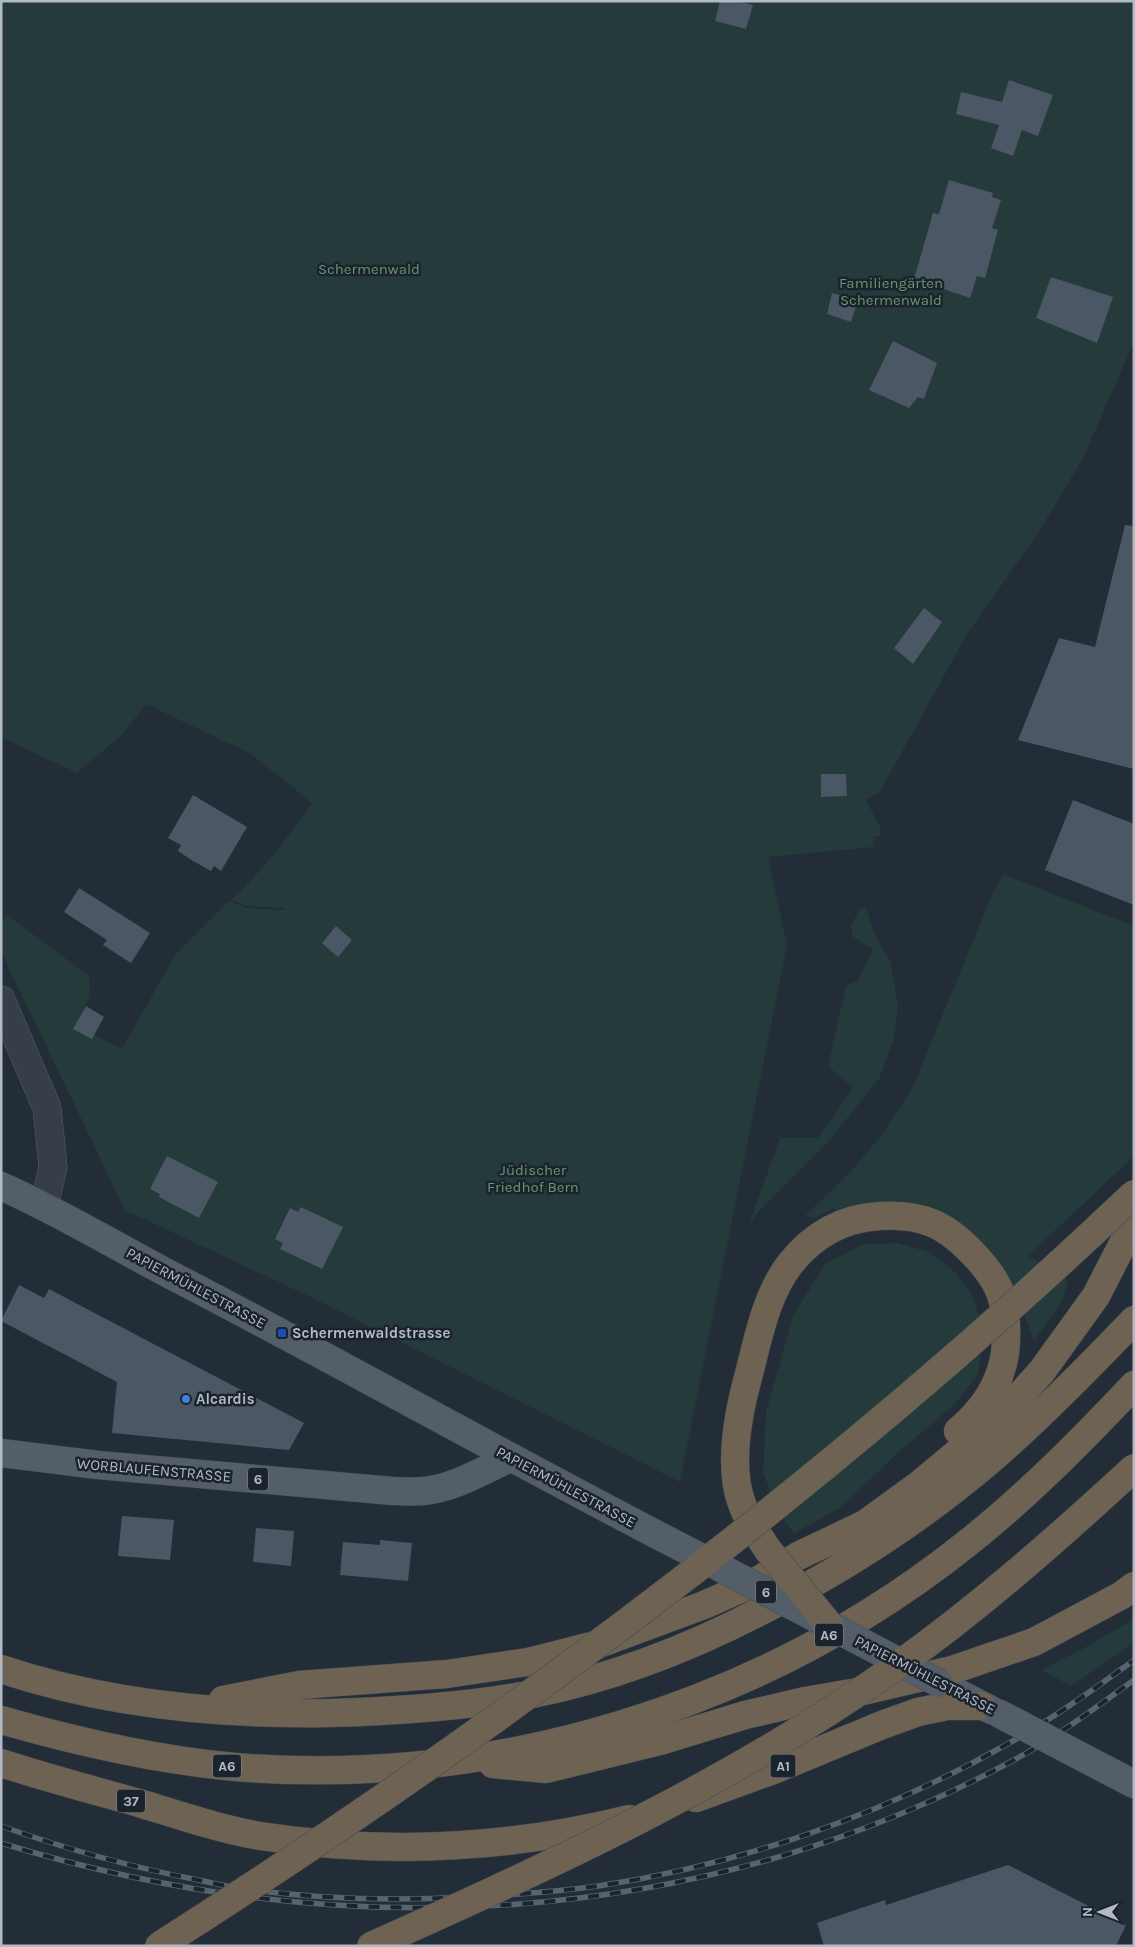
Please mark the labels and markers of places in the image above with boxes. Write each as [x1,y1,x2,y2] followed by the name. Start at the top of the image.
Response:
[292,1324,450,1342] place label: Schermenwaldstrasse
[276,1327,288,1339] marker: Schermenwaldstrasse
[196,1390,255,1408] place label: Alcardis
[180,1393,192,1405] marker: Alcardis

